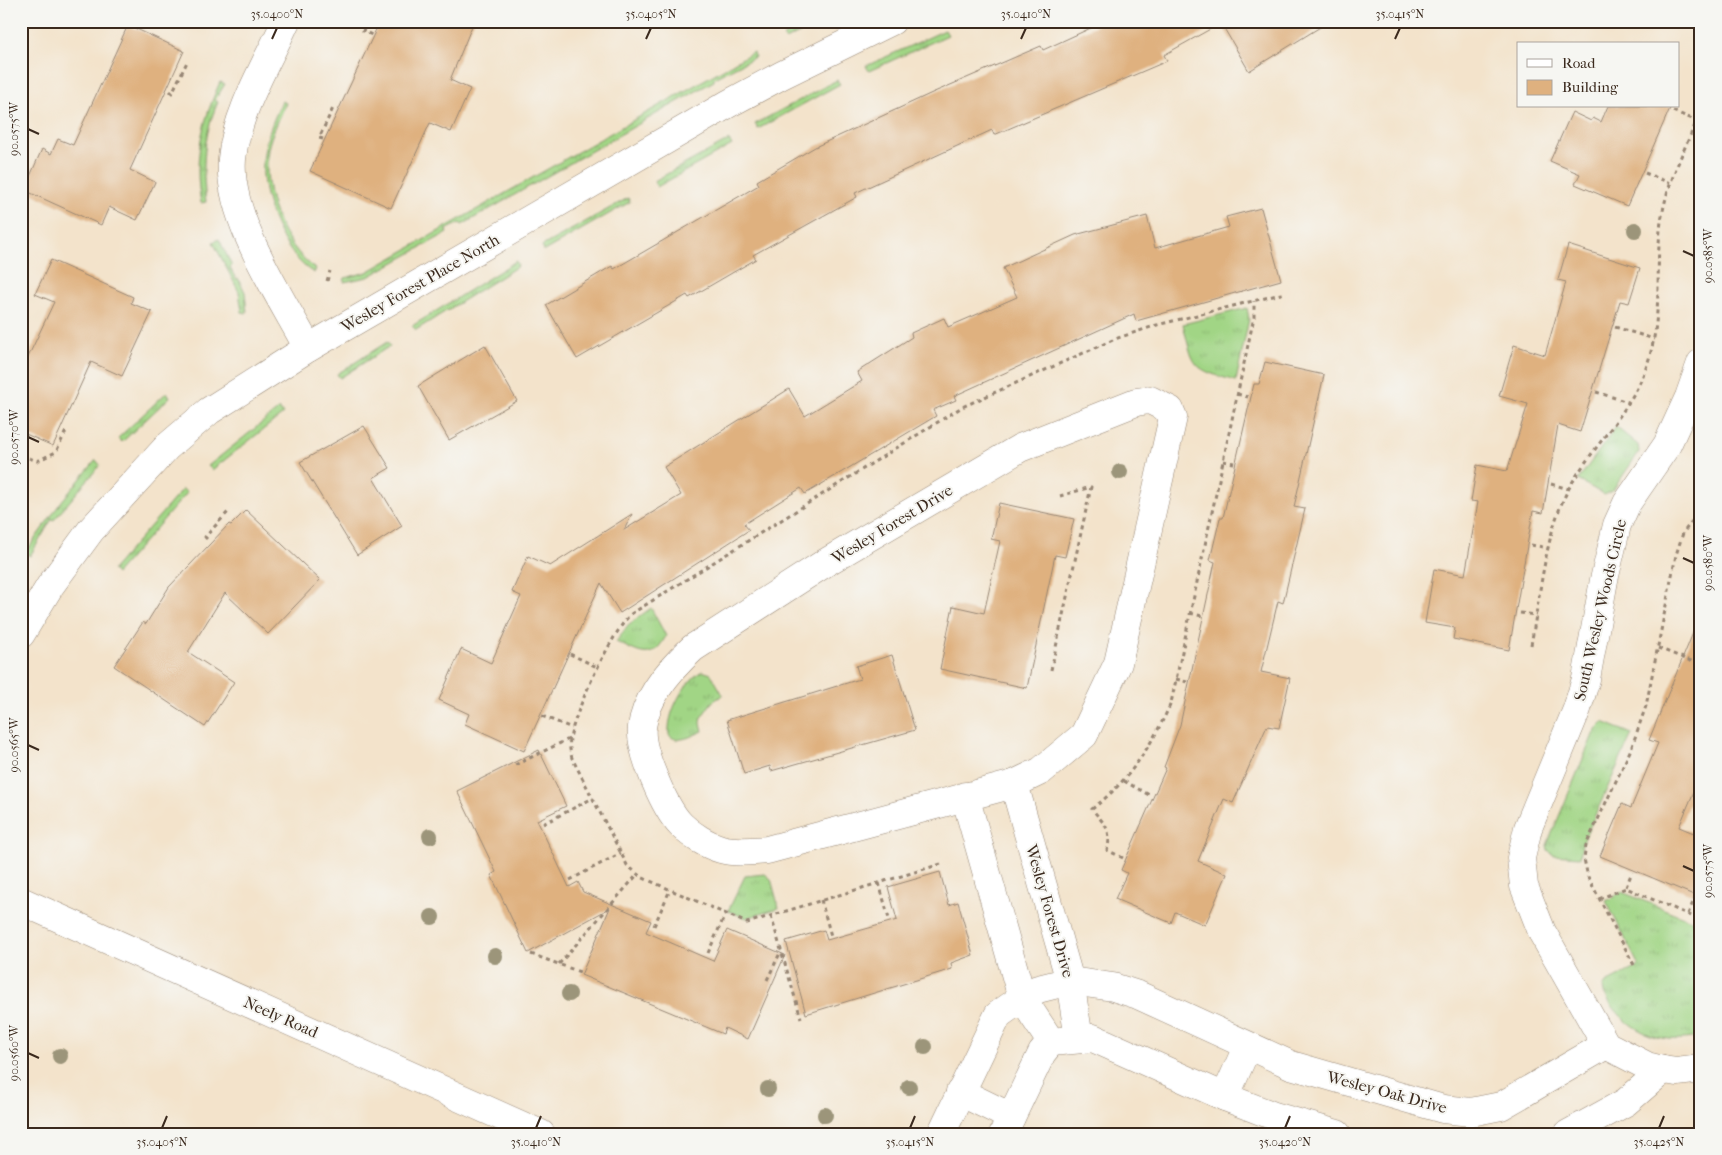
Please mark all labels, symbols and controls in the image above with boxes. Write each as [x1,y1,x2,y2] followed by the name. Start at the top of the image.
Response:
[251,7,303,21] text: 35.0400°N
[625,7,677,21] text: 35.0405°N
[1001,7,1051,21] text: 35.0410°N
[1376,7,1424,21] text: 35.0415°N
[1517,42,1680,108] legend
[1562,54,1596,72] text: Road
[1562,78,1619,96] text: Building
[7,101,21,156] text: 90.0575°W
[1701,228,1715,283] text: 90.0585°W
[337,230,503,337] street label: Wesley Forest Place North
[7,408,21,465] text: 90.0570°W
[827,480,956,568] street label: Wesley Forest Drive
[1570,517,1630,703] street label: South Wesley Woods Circle
[1701,534,1715,591] text: 90.0580°W
[7,716,21,772] text: 90.0565°W
[1022,841,1078,980] street label: Wesley Forest Drive
[1701,843,1715,898] text: 90.0575°W
[241,992,321,1042] street label: Neely Road
[7,1024,21,1081] text: 90.0560°W
[1324,1067,1449,1117] street label: Wesley Oak Drive
[136,1135,188,1149] text: 35.0405°N
[511,1135,561,1149] text: 35.0410°N
[886,1135,934,1149] text: 35.0415°N
[1259,1135,1311,1149] text: 35.0420°N
[1634,1135,1684,1149] text: 35.0425°N

